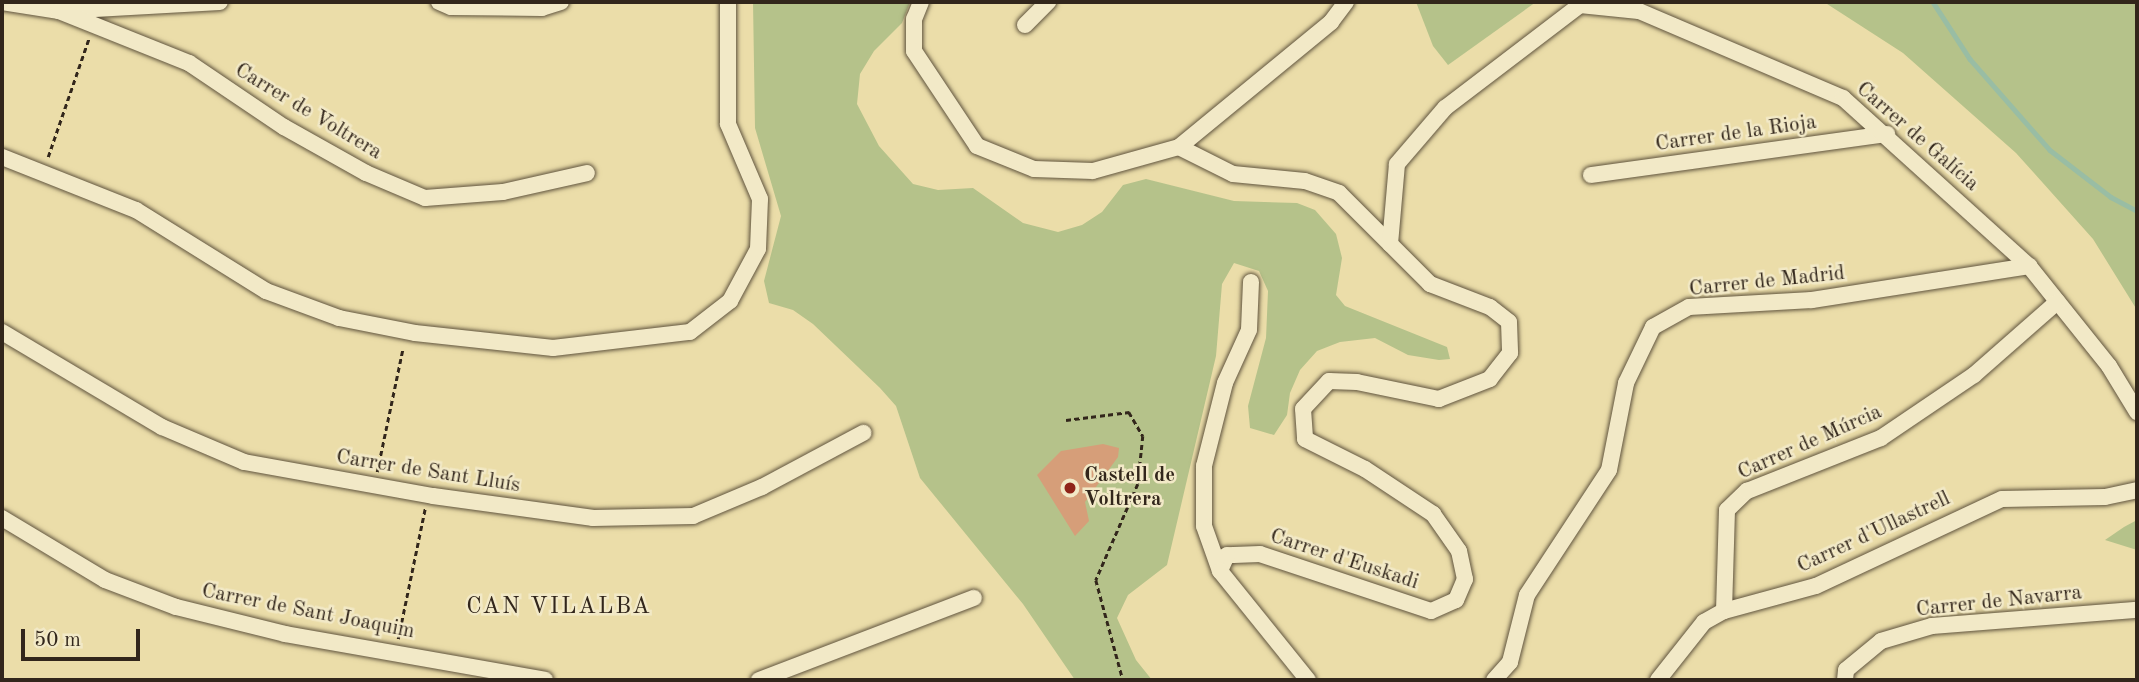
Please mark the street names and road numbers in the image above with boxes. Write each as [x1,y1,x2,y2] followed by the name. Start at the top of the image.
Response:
[230,58,386,166] street label: Carrer de Voltrera
[1850,77,1984,197] street label: Carrer de Galícia
[1654,110,1818,158] street label: Carrer de la Rioja
[1688,261,1846,303] street label: Carrer de Madrid
[1734,400,1886,486] street label: Carrer de Múrcia
[334,445,522,499] street label: Carrer de Sant Lluís
[1793,487,1955,579] street label: Carrer d'Ullastrell
[1267,524,1421,596] street label: Carrer d'Euskadi
[199,579,417,645] street label: Carrer de Sant Joaquim
[1915,581,2083,623] street label: Carrer de Navarra

